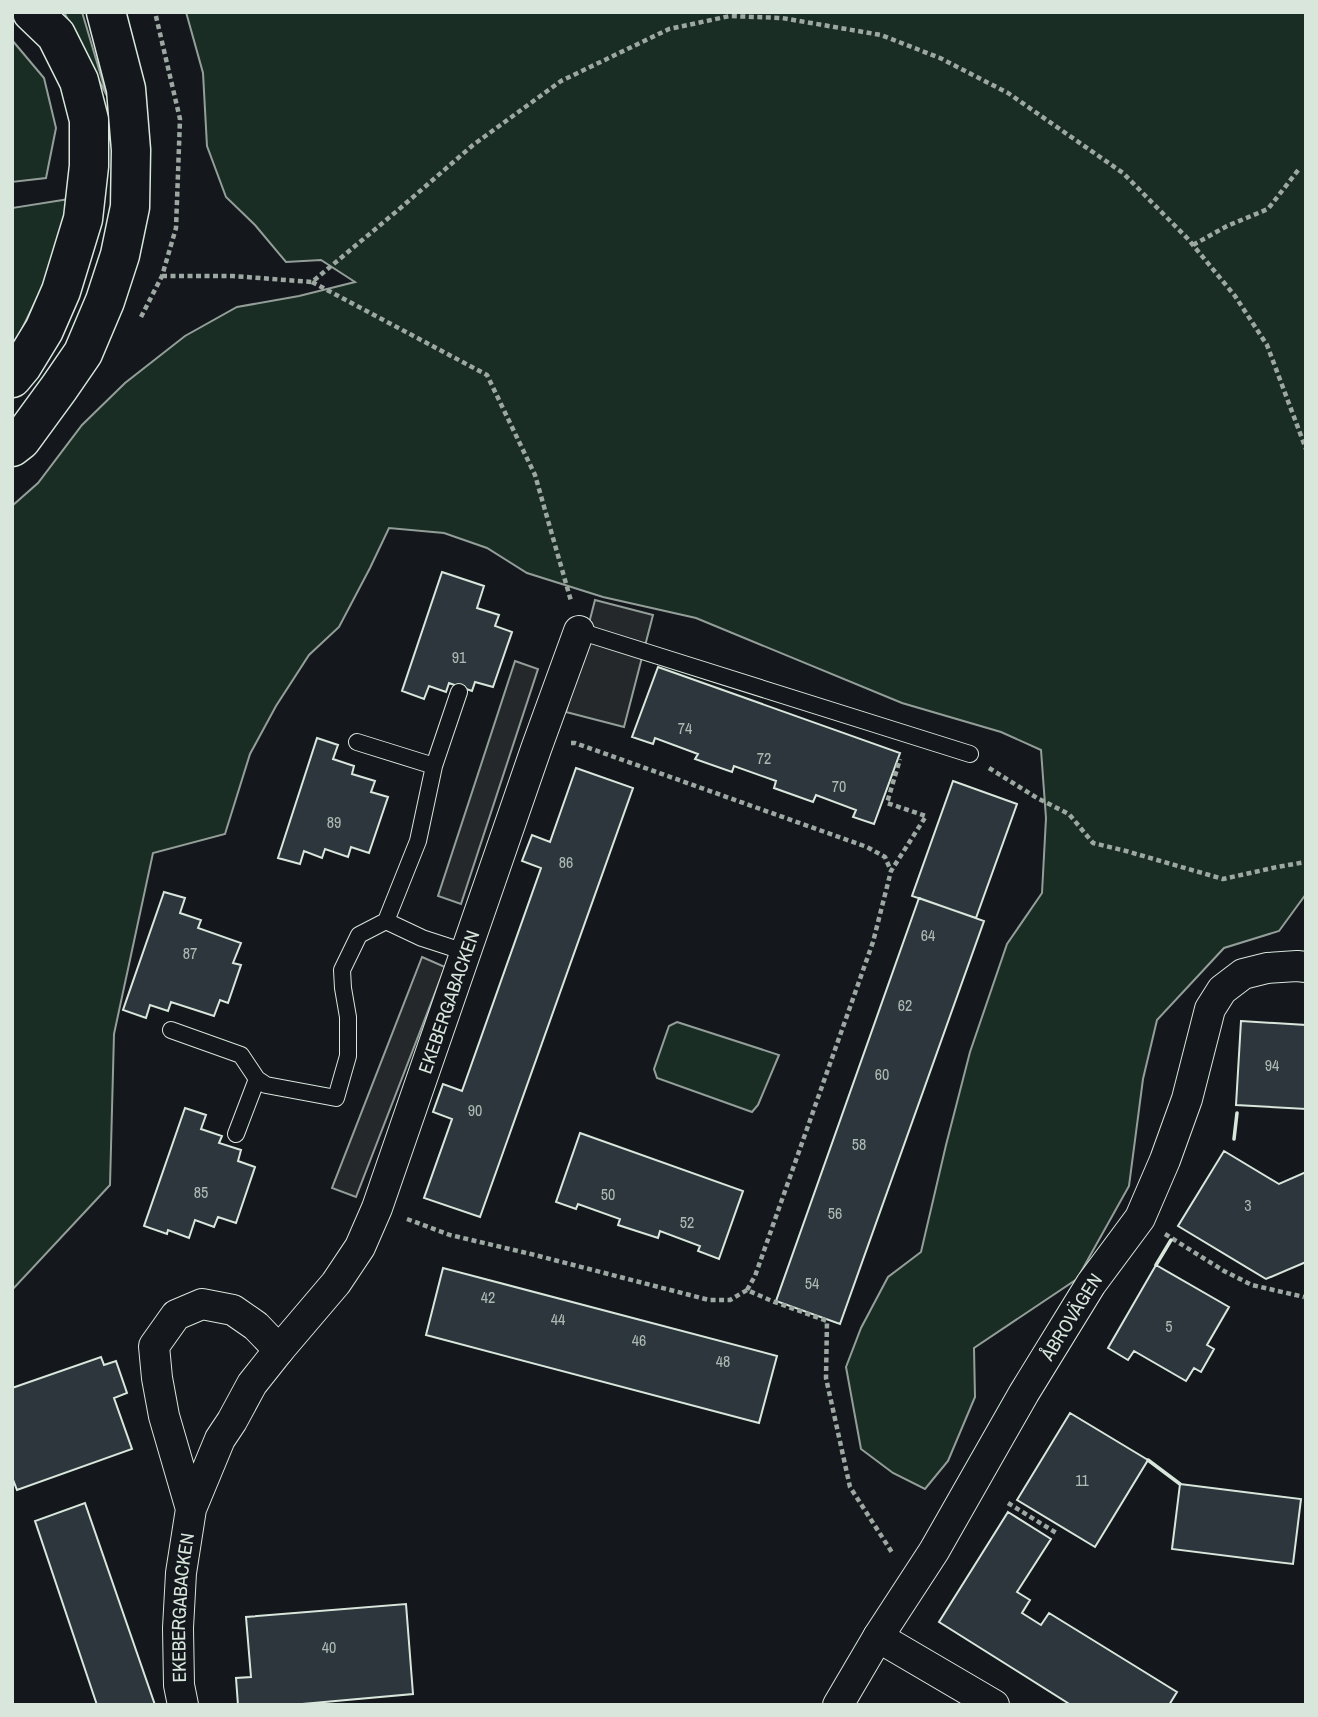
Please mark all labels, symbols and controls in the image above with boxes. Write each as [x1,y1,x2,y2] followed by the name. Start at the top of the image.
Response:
[452,646,467,668] house number: 91
[678,717,692,739] house number: 74
[757,747,771,769] house number: 72
[832,775,846,797] house number: 70
[327,811,341,833] house number: 89
[559,851,573,873] house number: 86
[921,924,935,946] house number: 64
[412,927,485,1077] street label: EKEBERGABACKEN
[183,942,197,964] house number: 87
[898,994,912,1016] house number: 62
[1265,1054,1279,1076] house number: 94
[875,1063,889,1085] house number: 60
[468,1099,482,1121] house number: 90
[852,1133,866,1155] house number: 58
[194,1181,208,1203] house number: 85
[601,1183,615,1205] house number: 50
[1244,1194,1252,1216] house number: 3
[828,1202,842,1224] house number: 56
[680,1211,694,1233] house number: 52
[1034,1268,1108,1366] street label: ÅBROVÄGEN
[805,1272,819,1294] house number: 54
[481,1286,495,1308] house number: 42
[551,1308,565,1330] house number: 44
[1165,1315,1173,1337] house number: 5
[632,1329,646,1351] house number: 46
[716,1350,730,1372] house number: 48
[1075,1469,1090,1491] house number: 11
[165,1531,200,1683] street label: EKEBERGABACKEN
[322,1636,336,1658] house number: 40

